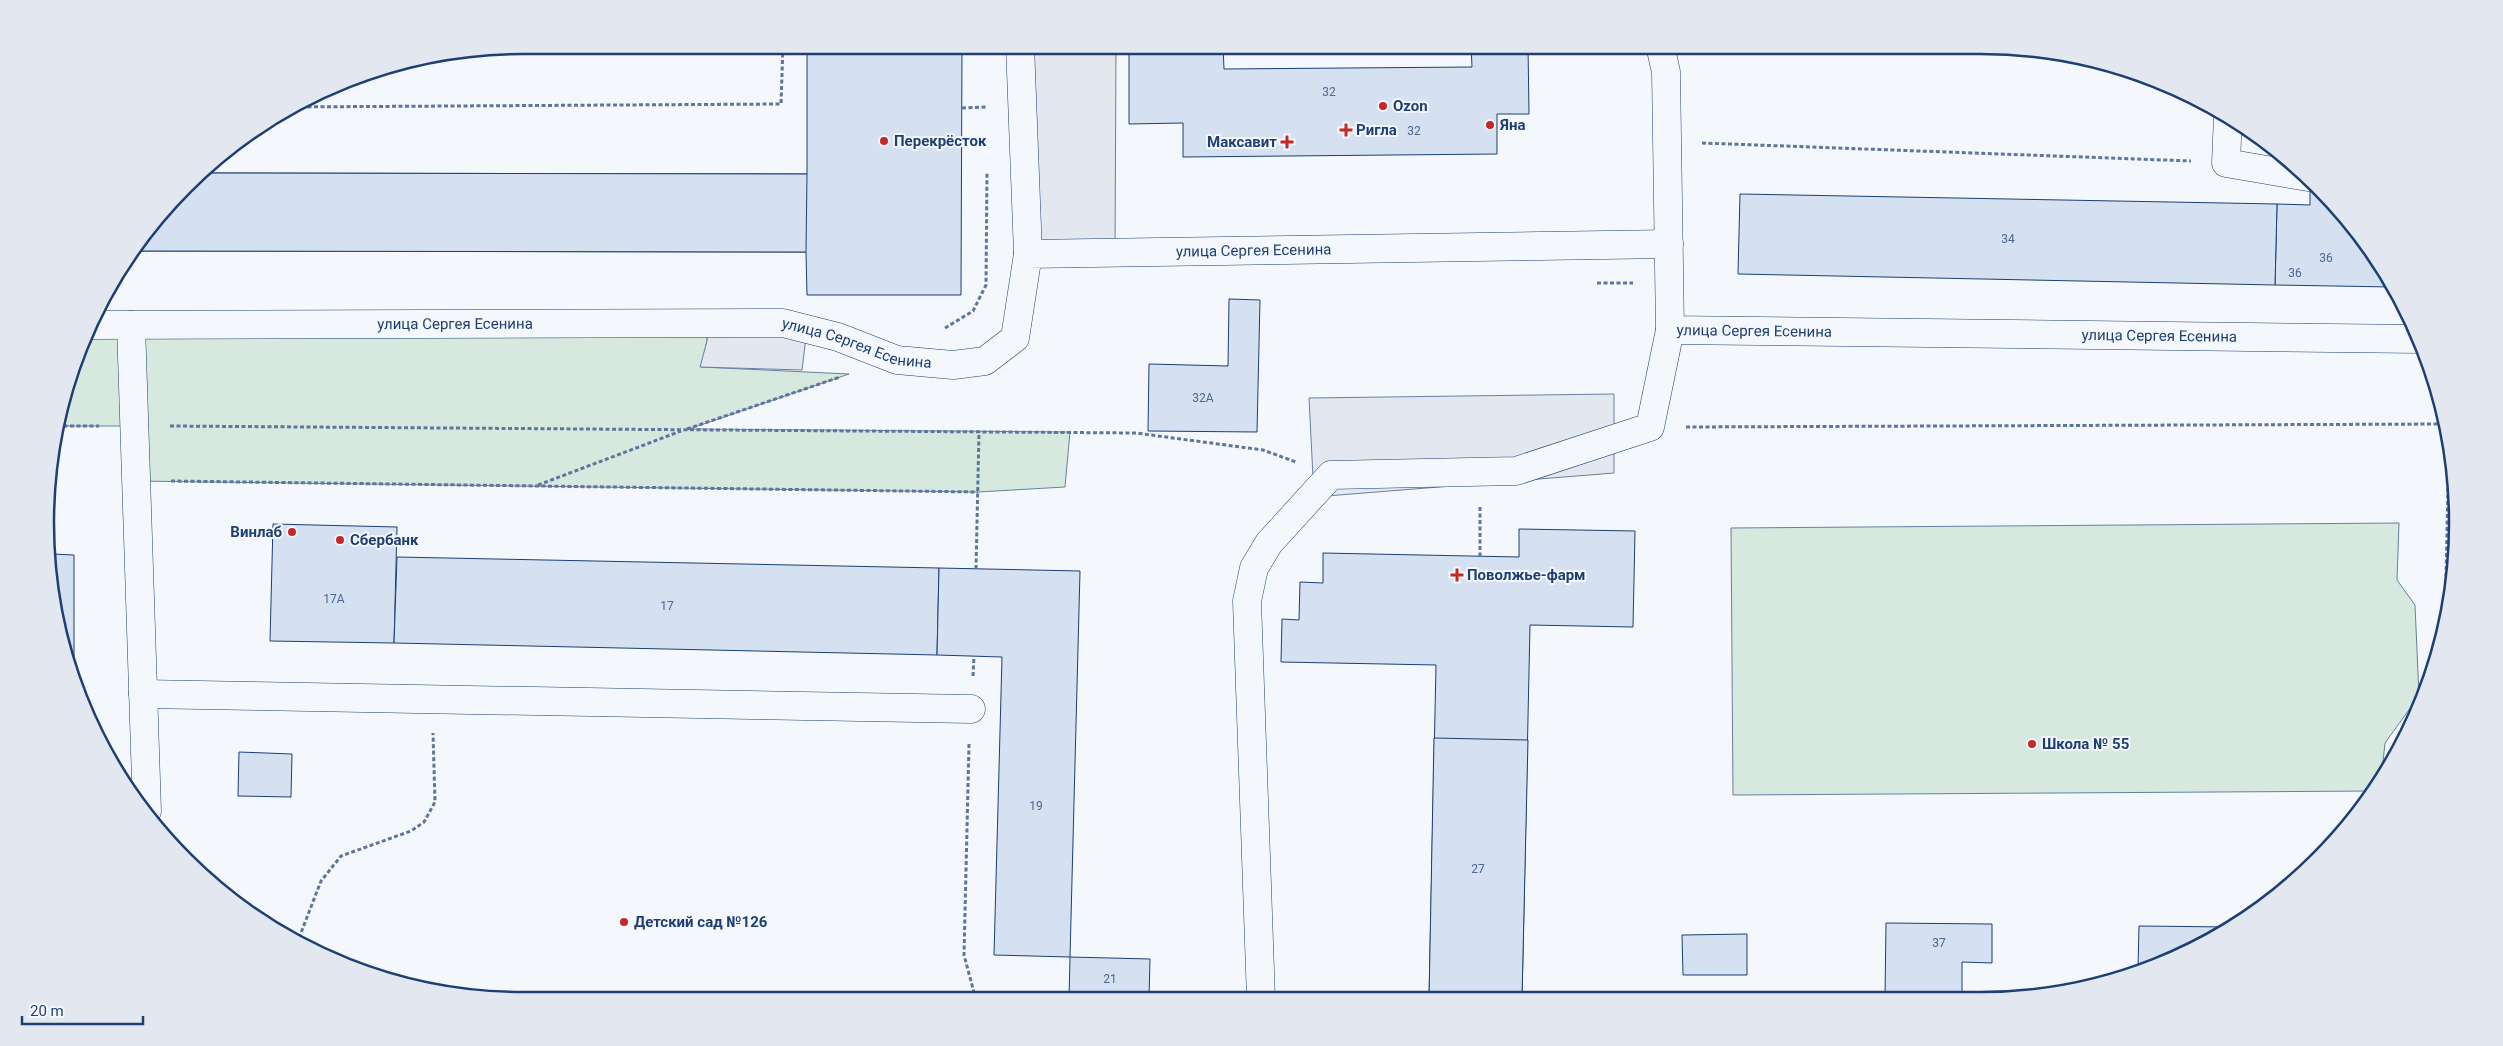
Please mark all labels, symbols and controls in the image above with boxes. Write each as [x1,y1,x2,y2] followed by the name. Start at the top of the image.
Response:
[1322,85,1336,99] house number: 32
[1393,97,1428,115] place label: Ozon
[1377,100,1389,112] marker: Ozon
[1499,116,1525,134] place label: Яна
[1484,119,1496,131] marker: Яна
[1356,121,1397,139] place label: Ригла
[1340,124,1352,136] marker: Ригла
[1407,124,1421,138] house number: 32
[894,132,987,150] place label: Перекрёсток
[1207,133,1277,151] place label: Максавит
[878,135,890,147] marker: Перекрёсток
[1281,136,1293,148] marker: Максавит
[2001,232,2015,246] house number: 34
[1176,240,1332,261] street label: улица Сергея Есенина
[2319,251,2333,265] house number: 36
[2288,266,2302,280] house number: 36
[780,314,932,372] street label: улица Сергея Есенина
[377,315,533,333] street label: улица Сергея Есенина
[1676,321,1832,341] street label: улица Сергея Есенина
[2081,326,2237,346] street label: улица Сергея Есенина
[1192,391,1214,405] house number: 32А
[230,523,282,541] place label: Винлаб
[286,526,298,538] marker: Винлаб
[350,531,419,549] place label: Сбербанк
[334,534,346,546] marker: Сбербанк
[1467,566,1585,584] place label: Поволжье-фарм
[1451,569,1463,581] marker: Поволжье-фарм
[323,592,345,606] house number: 17А
[660,599,674,613] house number: 17
[2042,735,2129,753] place label: Школа № 55
[2026,738,2038,750] marker: Школа № 55
[1029,799,1043,813] house number: 19
[1471,862,1485,876] house number: 27
[634,913,768,931] place label: Детский сад №126
[618,916,630,928] marker: Детский сад №126
[1932,936,1946,950] house number: 37
[1103,972,1117,986] house number: 21
[22,994,144,1026] scale bar
[30,1002,64,1020] text: 20 m

